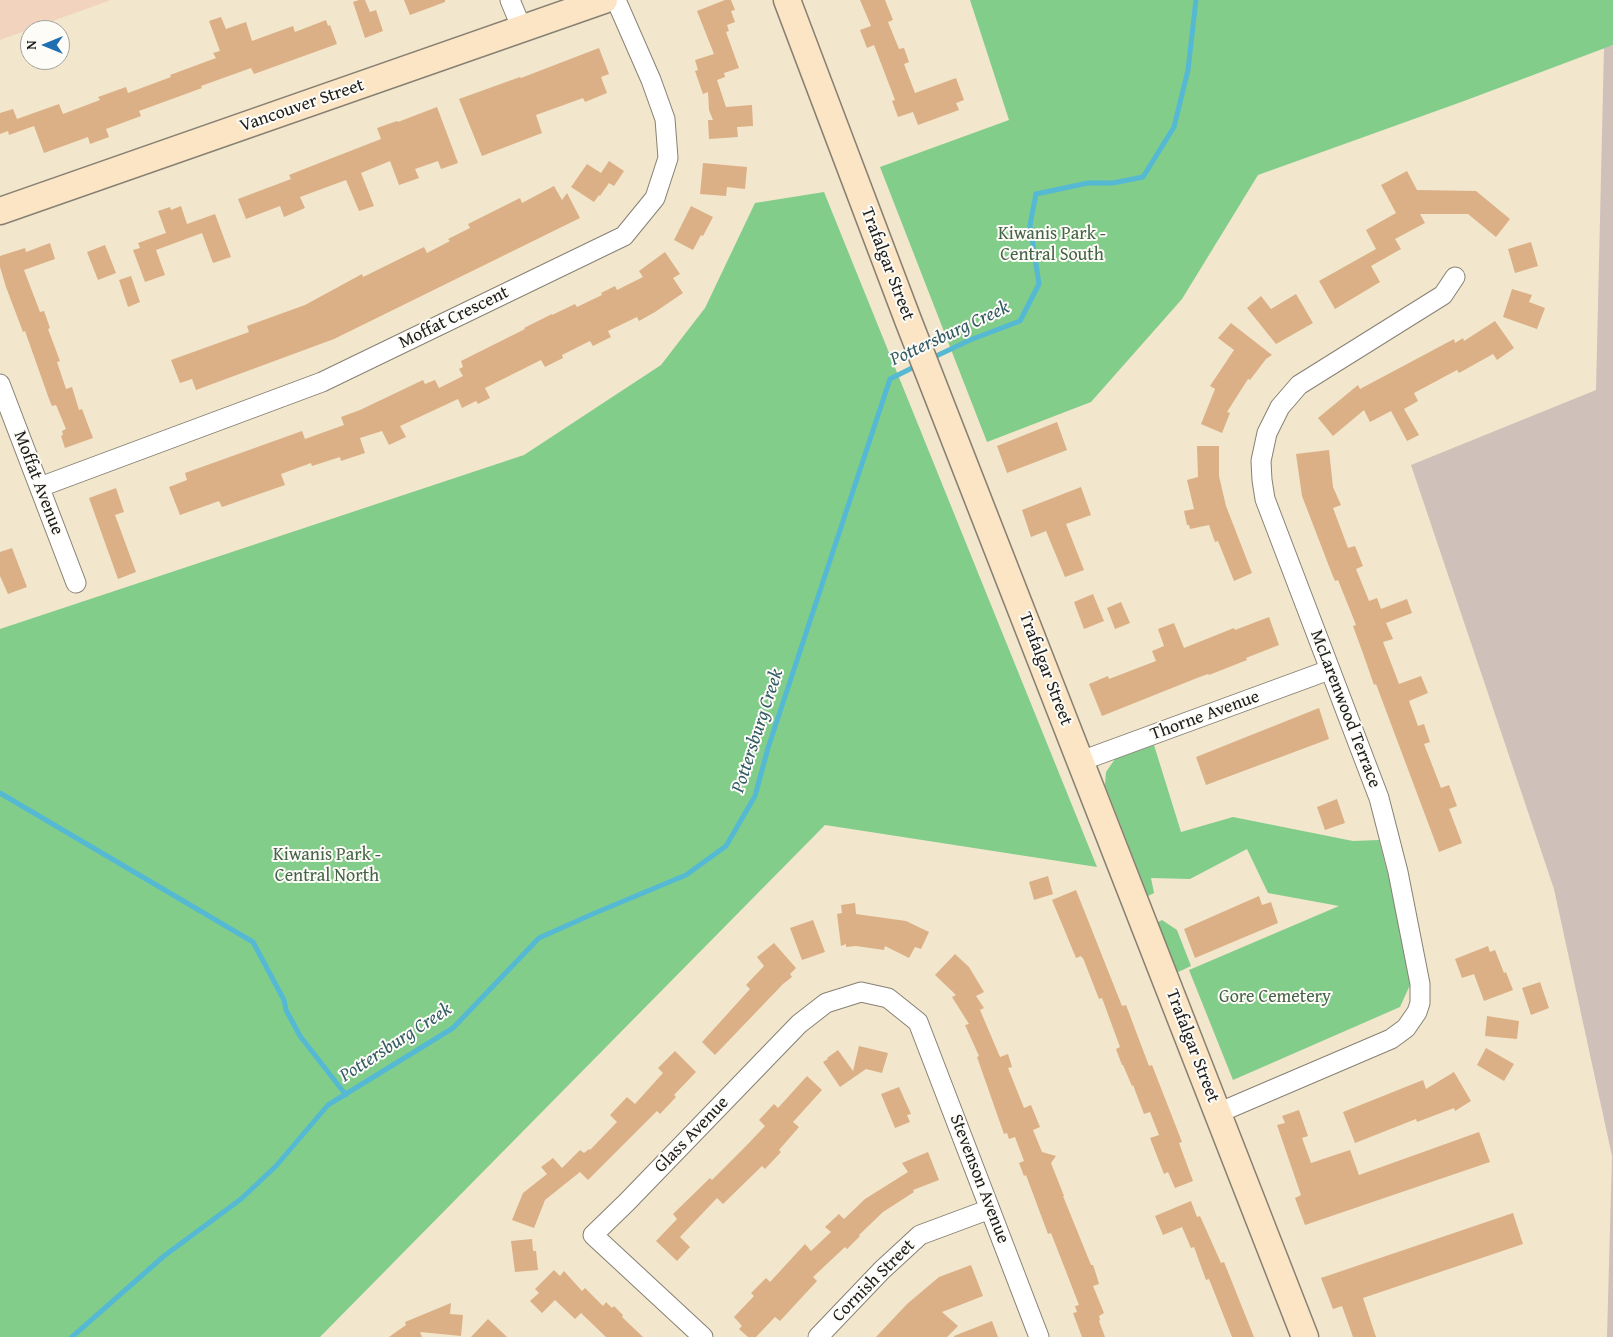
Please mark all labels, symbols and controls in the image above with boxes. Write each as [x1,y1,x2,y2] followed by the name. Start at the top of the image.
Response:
[20,20,70,70] north arrow
[21,40,41,50] text: N
[237,75,367,137] street label: Vancouver Street
[855,204,919,324] street label: Trafalgar Street
[998,223,1106,266] park label: Kiwanis Park - Central South
[395,282,513,354] street label: Moffat Crescent
[887,296,1013,372] water label: Pottersburg Creek
[8,428,68,538] street label: Moffat Avenue
[1013,609,1077,729] street label: Trafalgar Street
[1305,627,1385,791] street label: McLarenwood Terrace
[727,666,789,796] water label: Pottersburg Creek
[1147,686,1263,746] street label: Thorne Avenue
[273,844,381,886] park label: Kiwanis Park - Central North
[1160,986,1224,1106] street label: Trafalgar Street
[1219,986,1331,1008] park label: Gore Cemetery
[336,998,456,1088] water label: Pottersburg Creek
[650,1092,734,1178] street label: Glass Avenue
[944,1111,1014,1247] street label: Stevenson Avenue
[828,1235,920,1327] street label: Cornish Street

